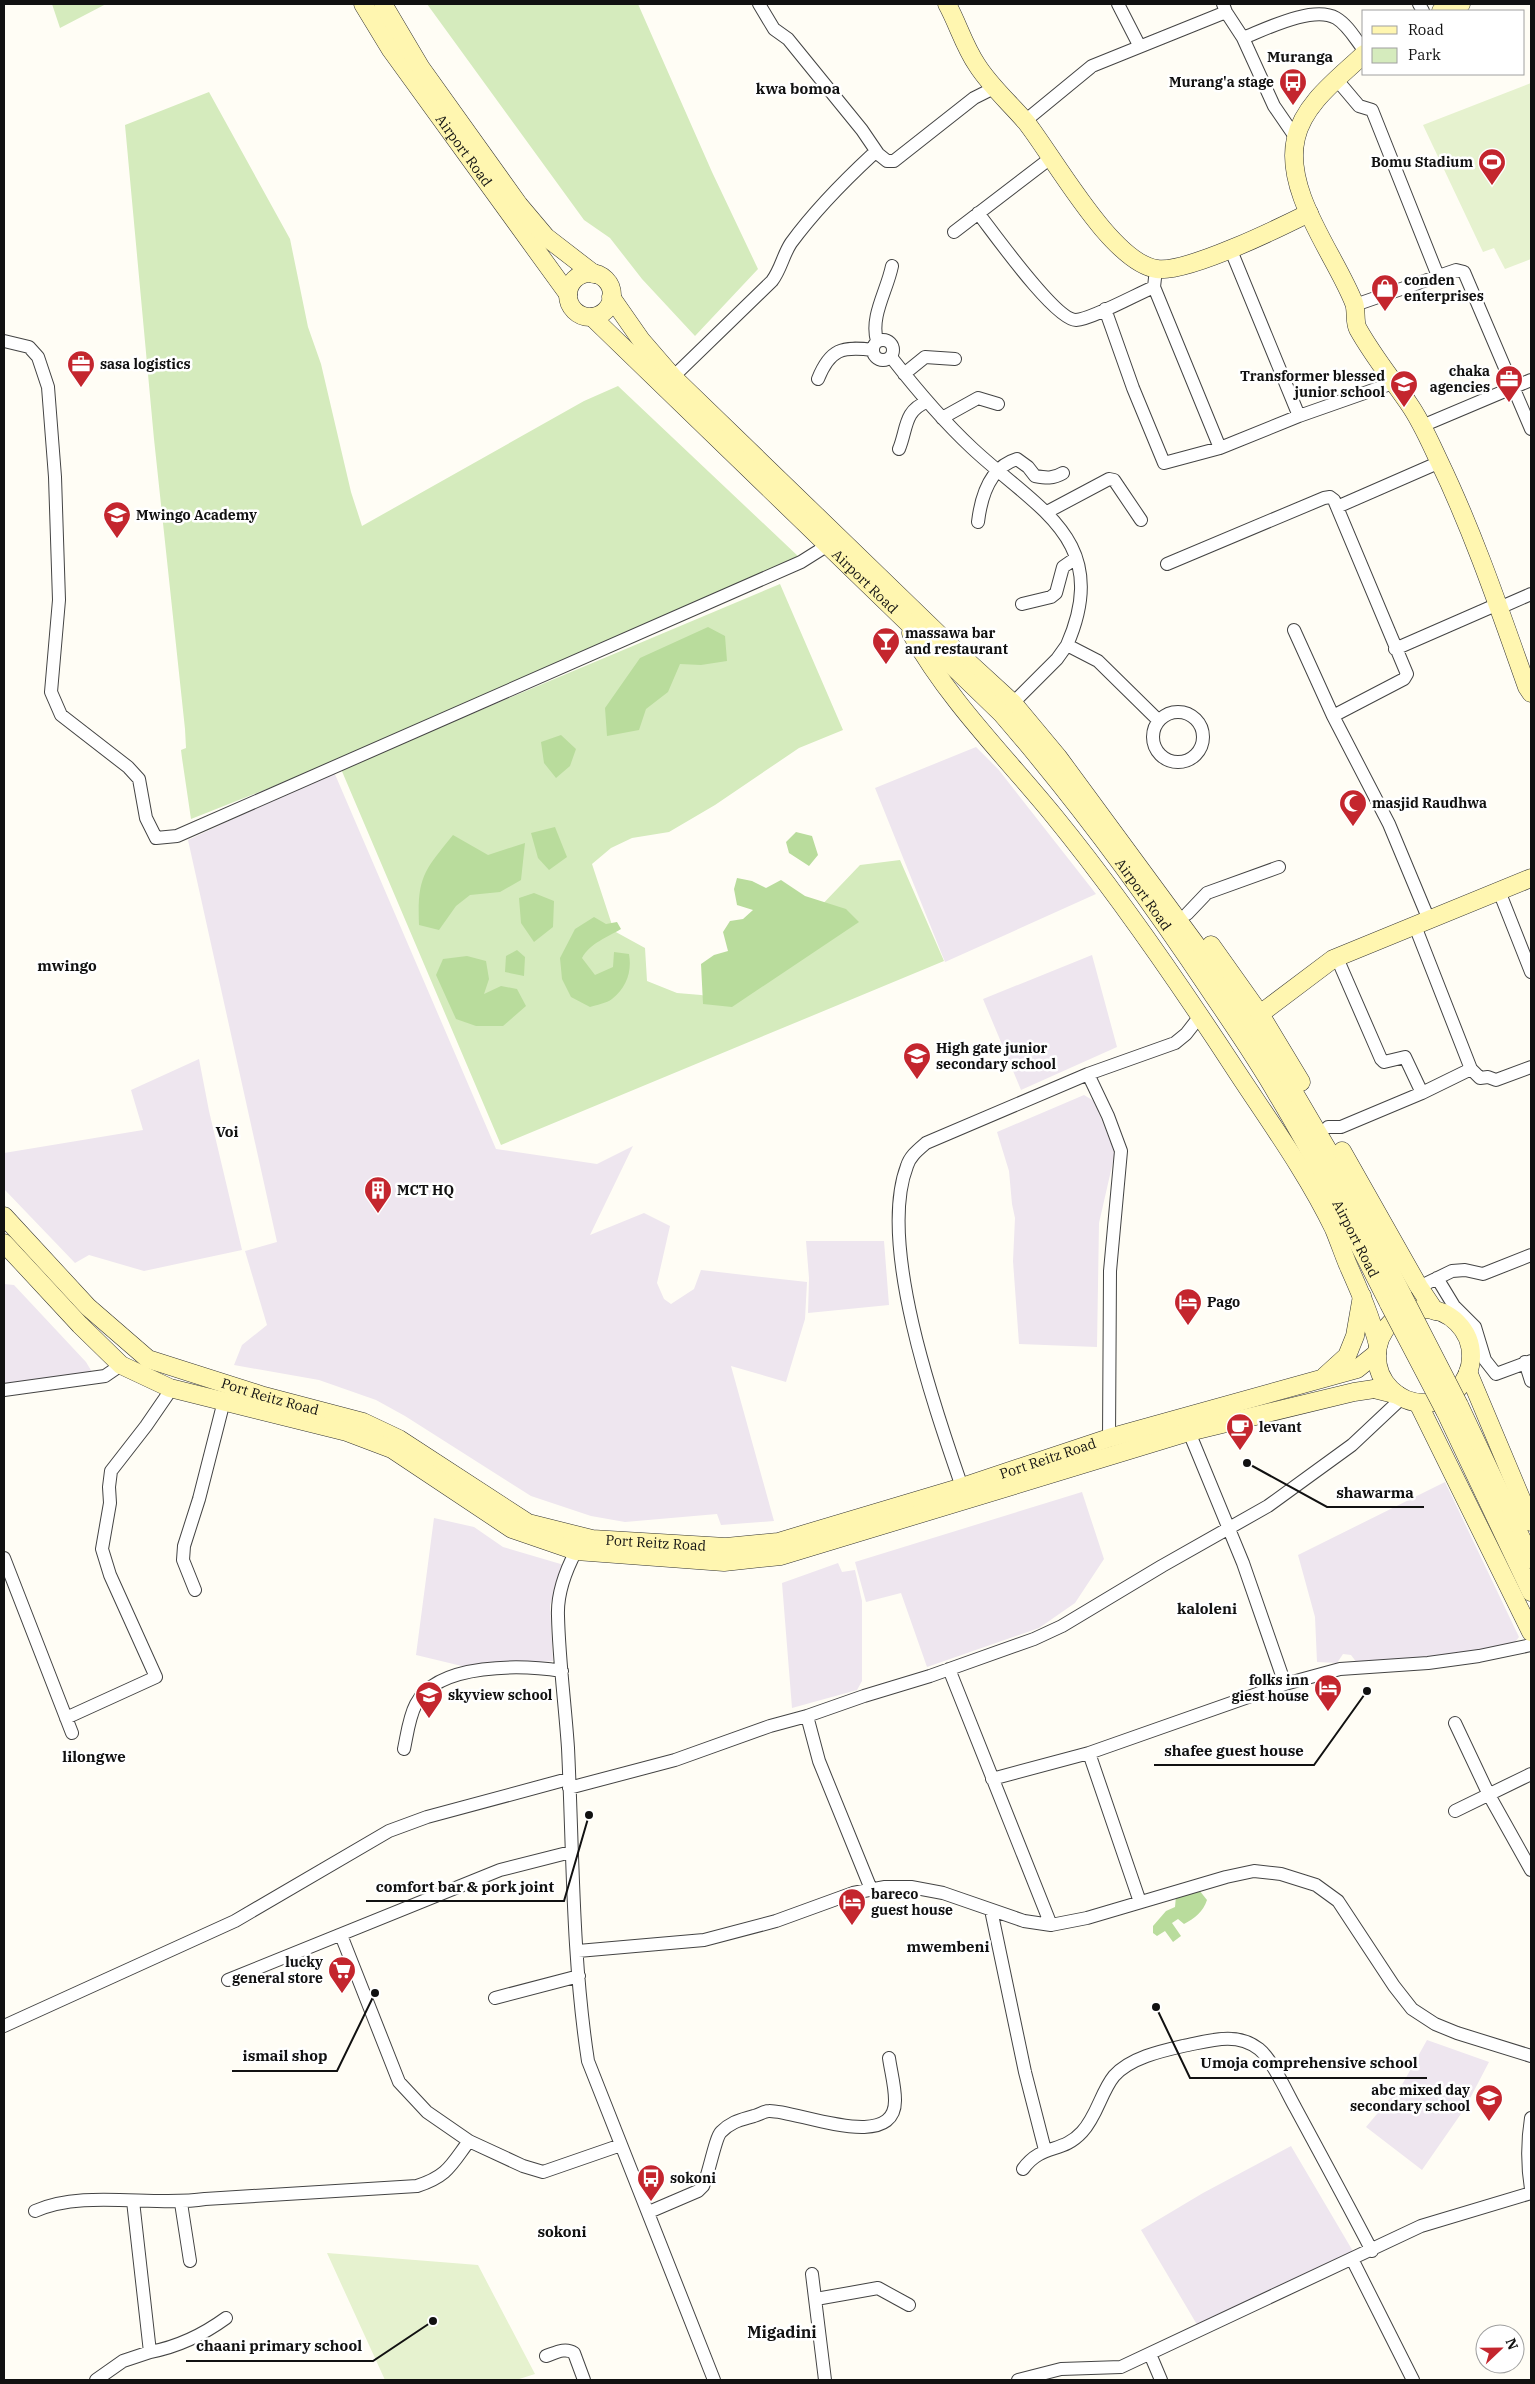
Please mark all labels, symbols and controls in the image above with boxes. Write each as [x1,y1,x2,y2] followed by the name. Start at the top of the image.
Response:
[1362,10,1525,75] legend
[1408,20,1444,39] text: Road
[1408,45,1441,64] text: Park
[1267,47,1334,66] district label: Muranga
[1278,67,1308,106] bus stop icon: Murang'a stage
[1169,73,1274,91] place label: Murang'a stage
[756,79,841,98] district label: kwa bomoa
[432,111,496,191] street label: Airport Road
[1477,147,1507,186] sports icon: Bomu Stadium
[1371,153,1473,171] place label: Bomu Stadium
[1404,271,1484,305] place label: conden enterprises
[1370,273,1400,312] shop icon: conden enterprises
[66,349,96,388] office icon: sasa logistics
[100,355,191,373] place label: sasa logistics
[1430,362,1490,396] place label: chaka agencies
[1494,364,1524,403] office icon: chaka agencies
[1240,367,1385,401] place label: Transformer blessed junior school
[1389,369,1419,408] school or university icon: Transformer blessed junior school
[102,500,132,539] school or university icon: Mwingo Academy
[136,506,257,524] place label: Mwingo Academy
[828,545,902,618] street label: Airport Road
[905,624,1008,658] place label: massawa bar and restaurant
[871,626,901,665] bar icon: massawa bar and restaurant
[1338,788,1368,827] mosque icon: masjid Raudhwa
[1372,794,1487,812] place label: masjid Raudhwa
[1111,855,1176,935] street label: Airport Road
[37,956,97,975] district label: mwingo
[936,1039,1056,1073] place label: High gate junior secondary school
[902,1041,932,1080] school or university icon: High gate junior secondary school
[215,1122,239,1141] district label: Voi
[363,1175,393,1214] building icon: MCT HQ
[397,1181,454,1199] place label: MCT HQ
[1328,1197,1383,1281] street label: Airport Road
[1173,1287,1203,1326] hotel icon: Pago
[1207,1293,1240,1311] place label: Pago
[219,1374,321,1419] street label: Port Reitz Road
[1225,1412,1255,1451] cafe icon: levant
[1259,1418,1301,1436] place label: levant
[997,1434,1099,1483] street label: Port Reitz Road
[1327,1477,1424,1507] callout: shawarma
[1336,1483,1414,1502] text: shawarma
[605,1531,707,1555] street label: Port Reitz Road
[1177,1599,1237,1618] district label: kaloleni
[1231,1671,1309,1705] place label: folks inn giest house
[1313,1673,1343,1712] hotel icon: folks inn giest house
[414,1680,444,1719] school or university icon: skyview school
[448,1686,553,1704] place label: skyview school
[1154,1735,1314,1765] callout: shafee guest house
[1164,1741,1304,1760] text: shafee guest house
[62,1747,126,1766] district label: lilongwe
[366,1871,564,1901] callout: comfort bar & pork joint
[376,1877,555,1896] text: comfort bar & pork joint
[871,1885,953,1919] place label: bareco guest house
[837,1887,867,1926] hotel icon: bareco guest house
[907,1937,989,1956] district label: mwembeni
[232,1953,323,1987] place label: lucky general store
[327,1955,357,1994] supermarket icon: lucky general store
[232,2041,337,2071] callout: ismail shop
[243,2046,327,2065] text: ismail shop
[1190,2048,1427,2078] callout: Umoja comprehensive school
[1200,2053,1418,2072] text: Umoja comprehensive school
[1350,2081,1470,2115] place label: abc mixed day secondary school
[1474,2083,1504,2122] school or university icon: abc mixed day secondary school
[636,2163,666,2202] bus stop icon: sokoni
[670,2169,716,2187] place label: sokoni
[537,2222,587,2241] district label: sokoni
[747,2322,817,2342] district label: Migadini
[1475,2324,1525,2374] north arrow
[186,2331,373,2361] callout: chaani primary school
[196,2336,362,2355] text: chaani primary school
[1502,2336,1522,2353] text: N

